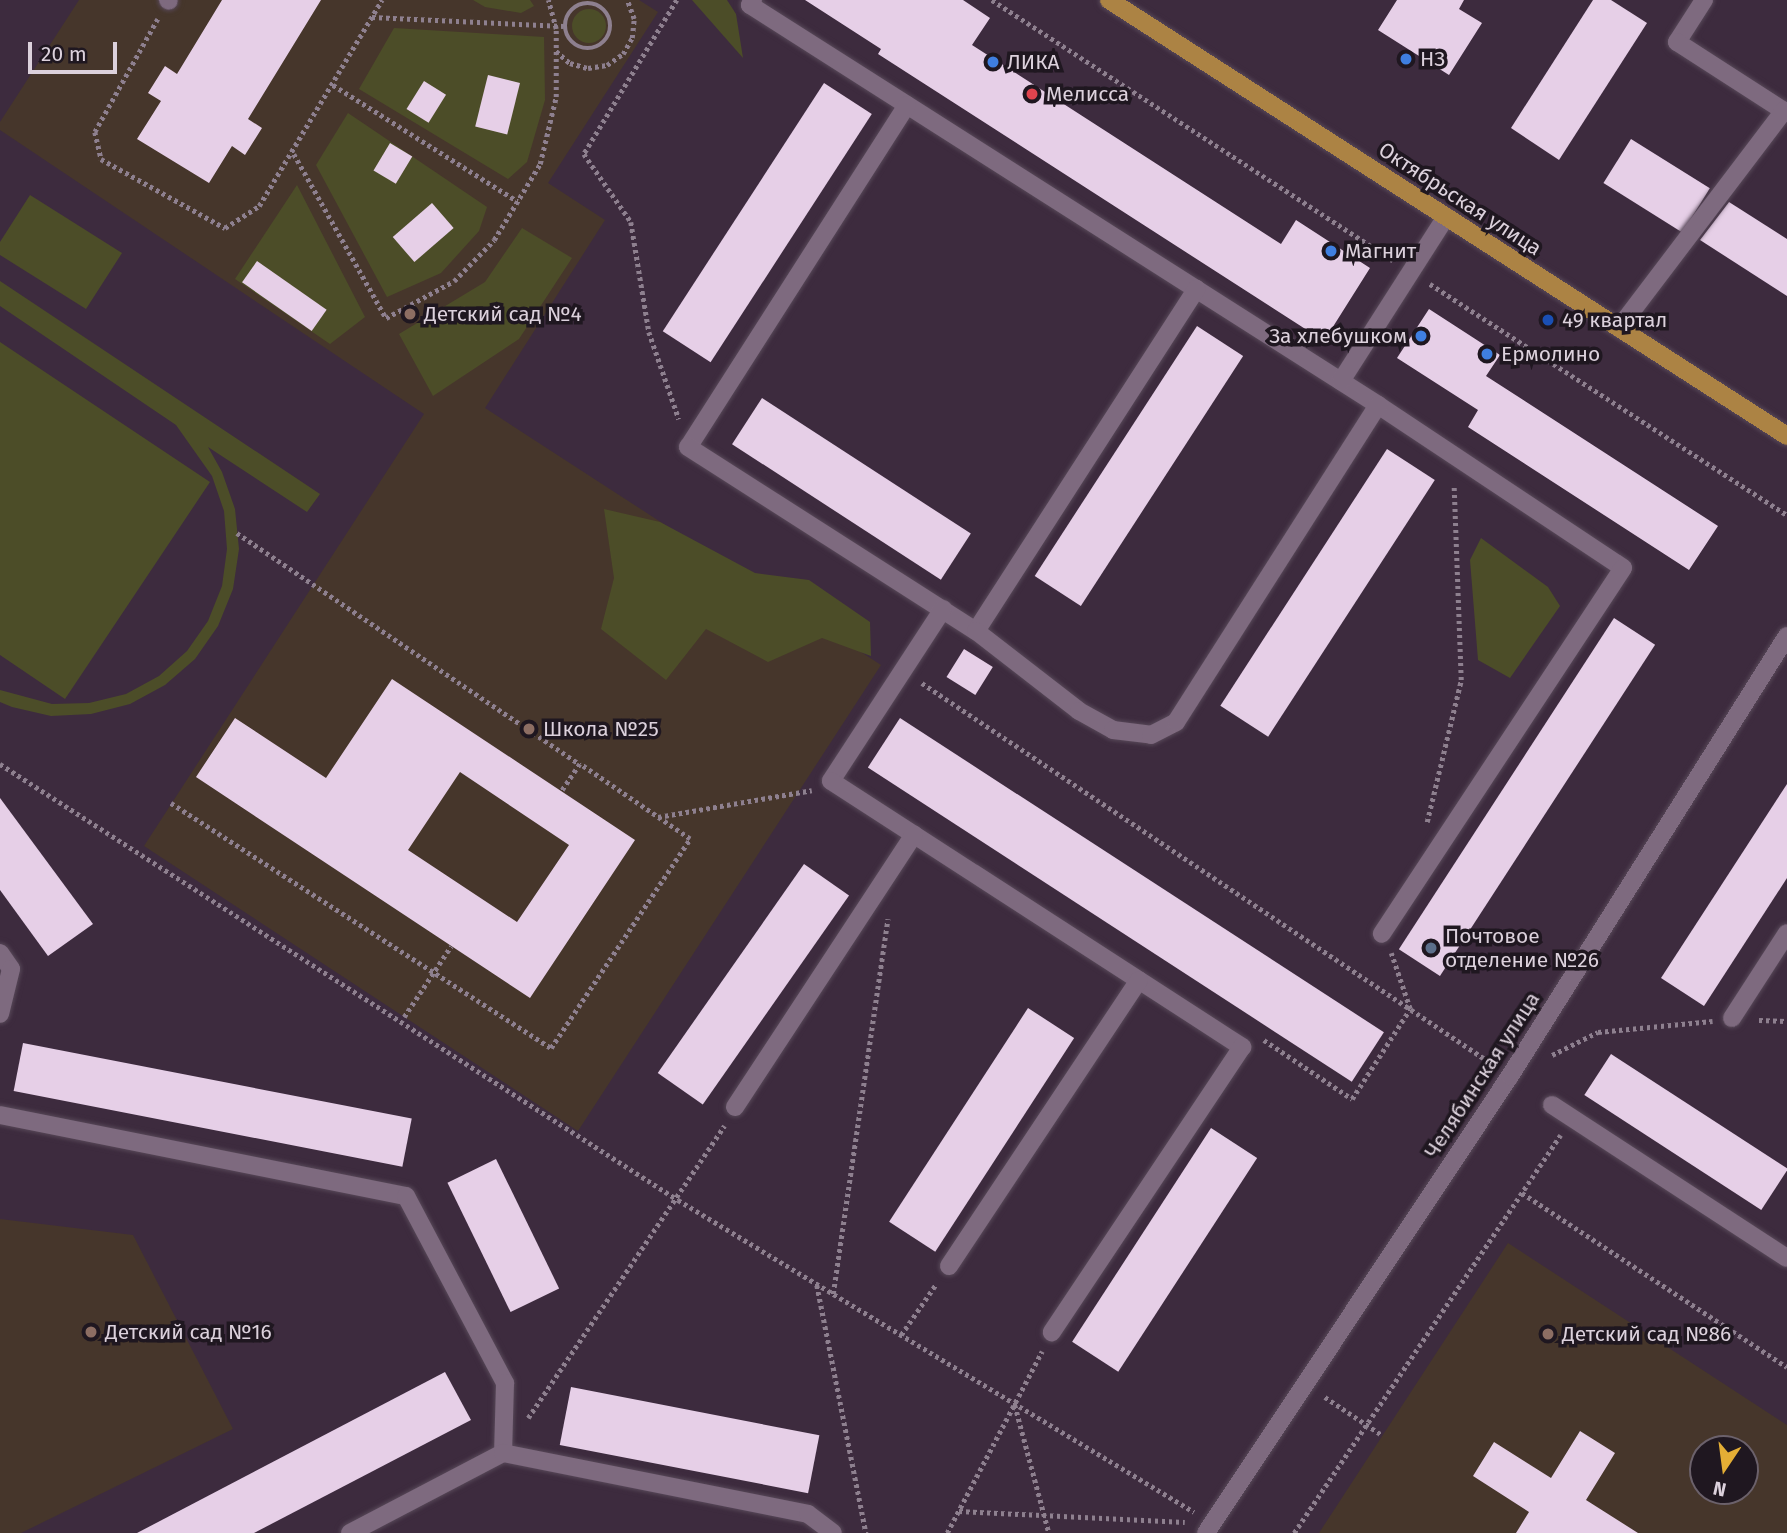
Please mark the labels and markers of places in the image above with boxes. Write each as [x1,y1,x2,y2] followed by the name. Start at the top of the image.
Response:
[1420,46,1445,72] place label: НЗ
[1007,49,1060,75] place label: ЛИКА
[1398,51,1414,67] marker: НЗ
[985,54,1001,70] marker: ЛИКА
[1046,81,1129,107] place label: Мелисса
[1024,86,1040,102] marker: Мелисса
[1345,238,1416,264] place label: Магнит
[1323,243,1339,259] marker: Магнит
[424,301,582,327] place label: Детский сад №4
[402,306,418,322] marker: Детский сад №4
[1562,307,1667,333] place label: 49 квартал
[1540,312,1556,328] marker: 49 квартал
[1269,323,1407,349] place label: За хлебушком
[1413,328,1429,344] marker: За хлебушком
[1501,341,1600,367] place label: Ермолино
[1479,346,1495,362] marker: Ермолино
[543,716,659,742] place label: Школа №25
[521,721,537,737] marker: Школа №25
[1445,923,1599,973] place label: Почтовое отделение №26
[1423,940,1439,956] marker: Почтовое отделение №26
[105,1319,272,1345] place label: Детский сад №16
[1562,1321,1731,1347] place label: Детский сад №86
[83,1324,99,1340] marker: Детский сад №16
[1540,1326,1556,1342] marker: Детский сад №86

